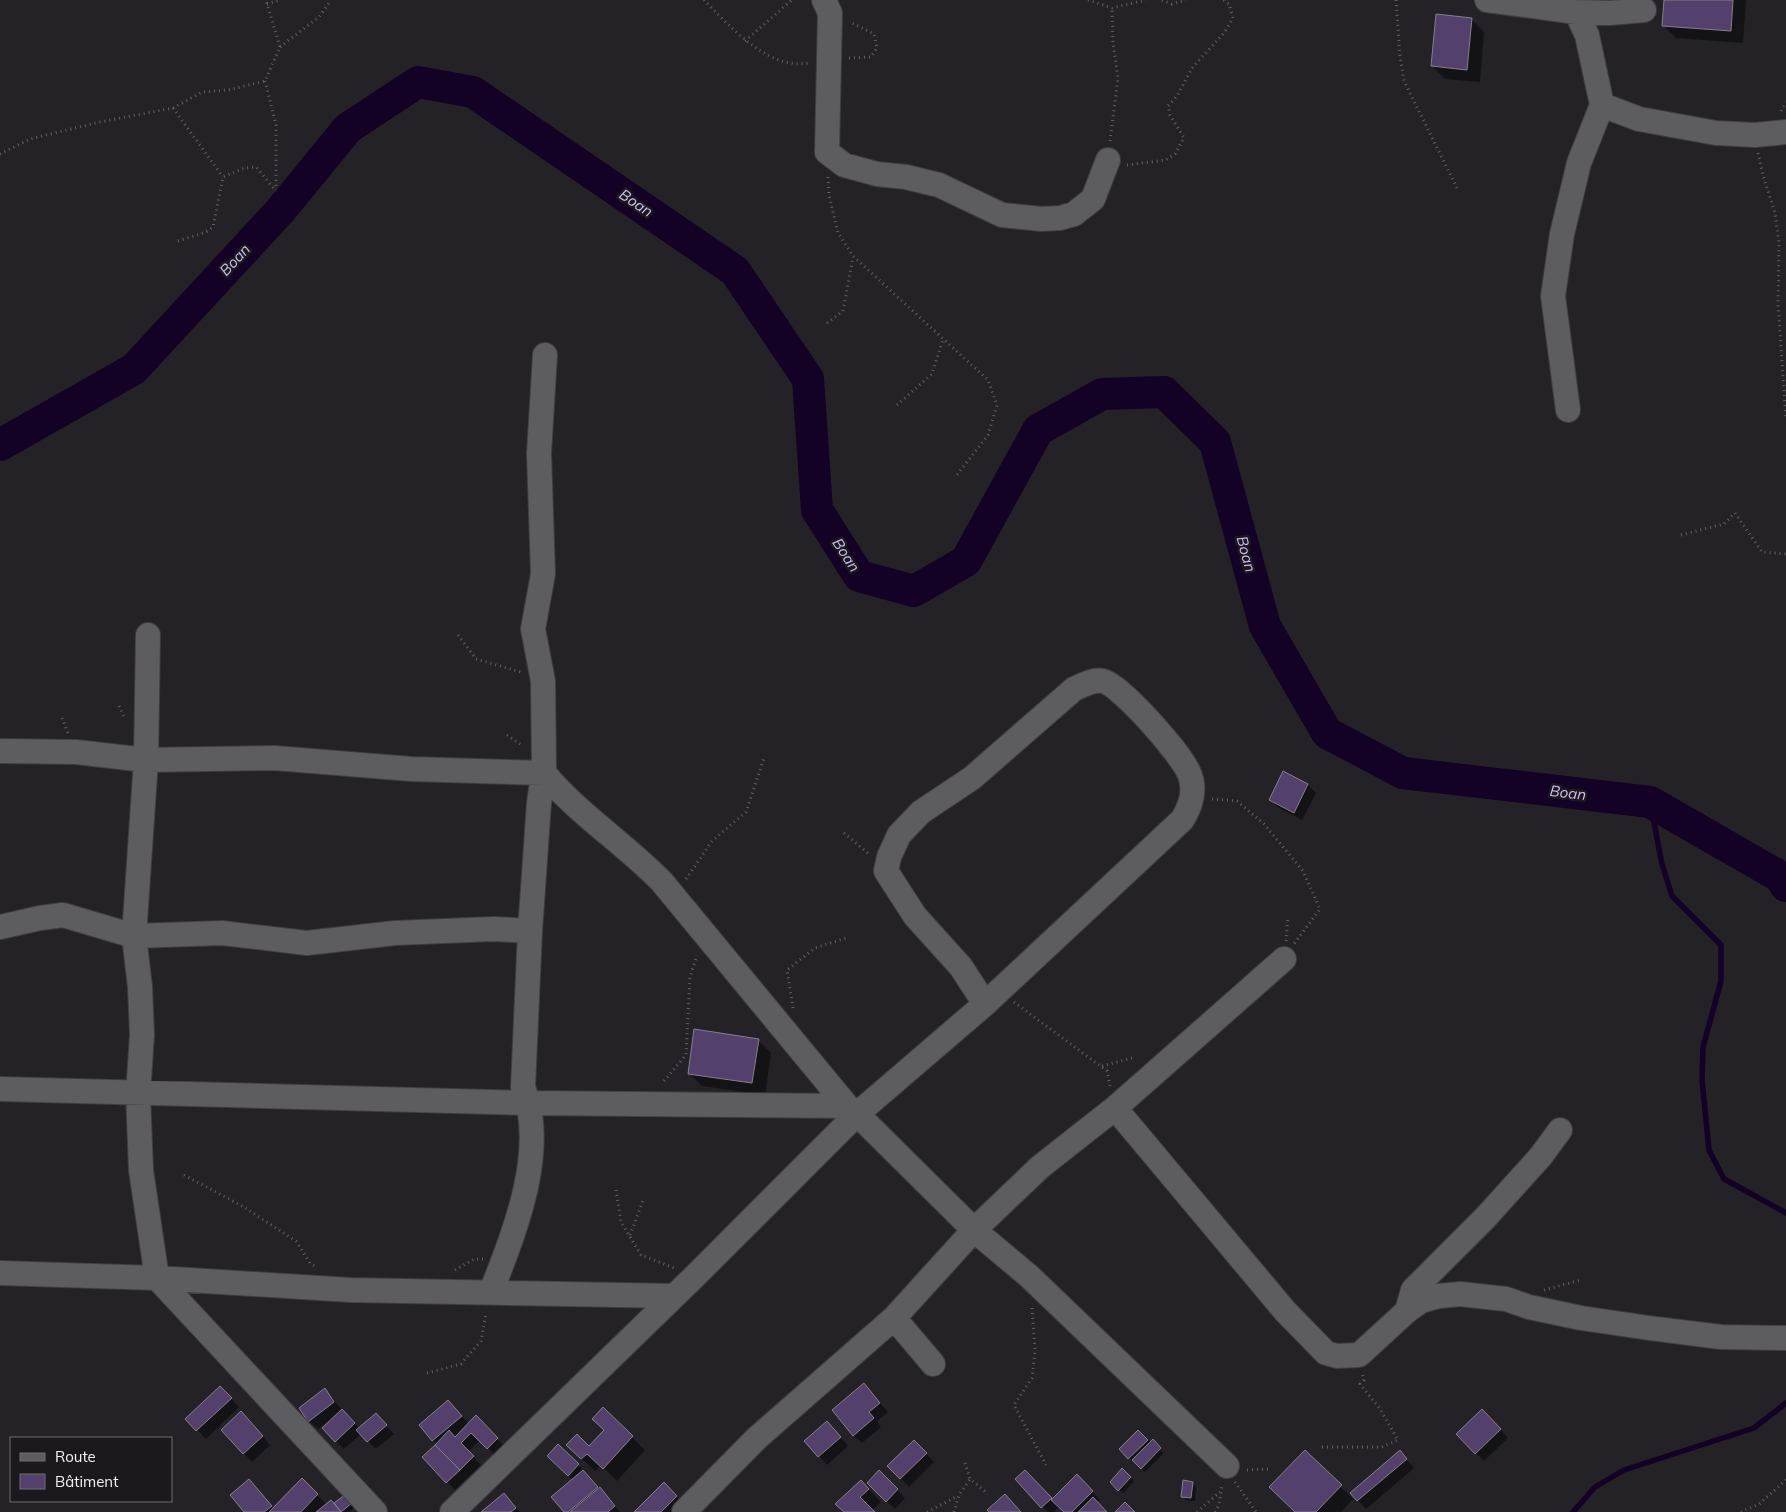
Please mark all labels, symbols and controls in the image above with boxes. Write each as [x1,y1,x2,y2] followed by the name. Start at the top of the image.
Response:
[616,184,657,221] water label: Boan
[215,240,254,280] water label: Boan
[828,534,864,575] water label: Boan
[1233,534,1260,574] water label: Boan
[1549,781,1588,804] water label: Boan
[10,1437,172,1502] legend
[55,1447,96,1466] text: Route
[55,1472,118,1491] text: Bâtiment

